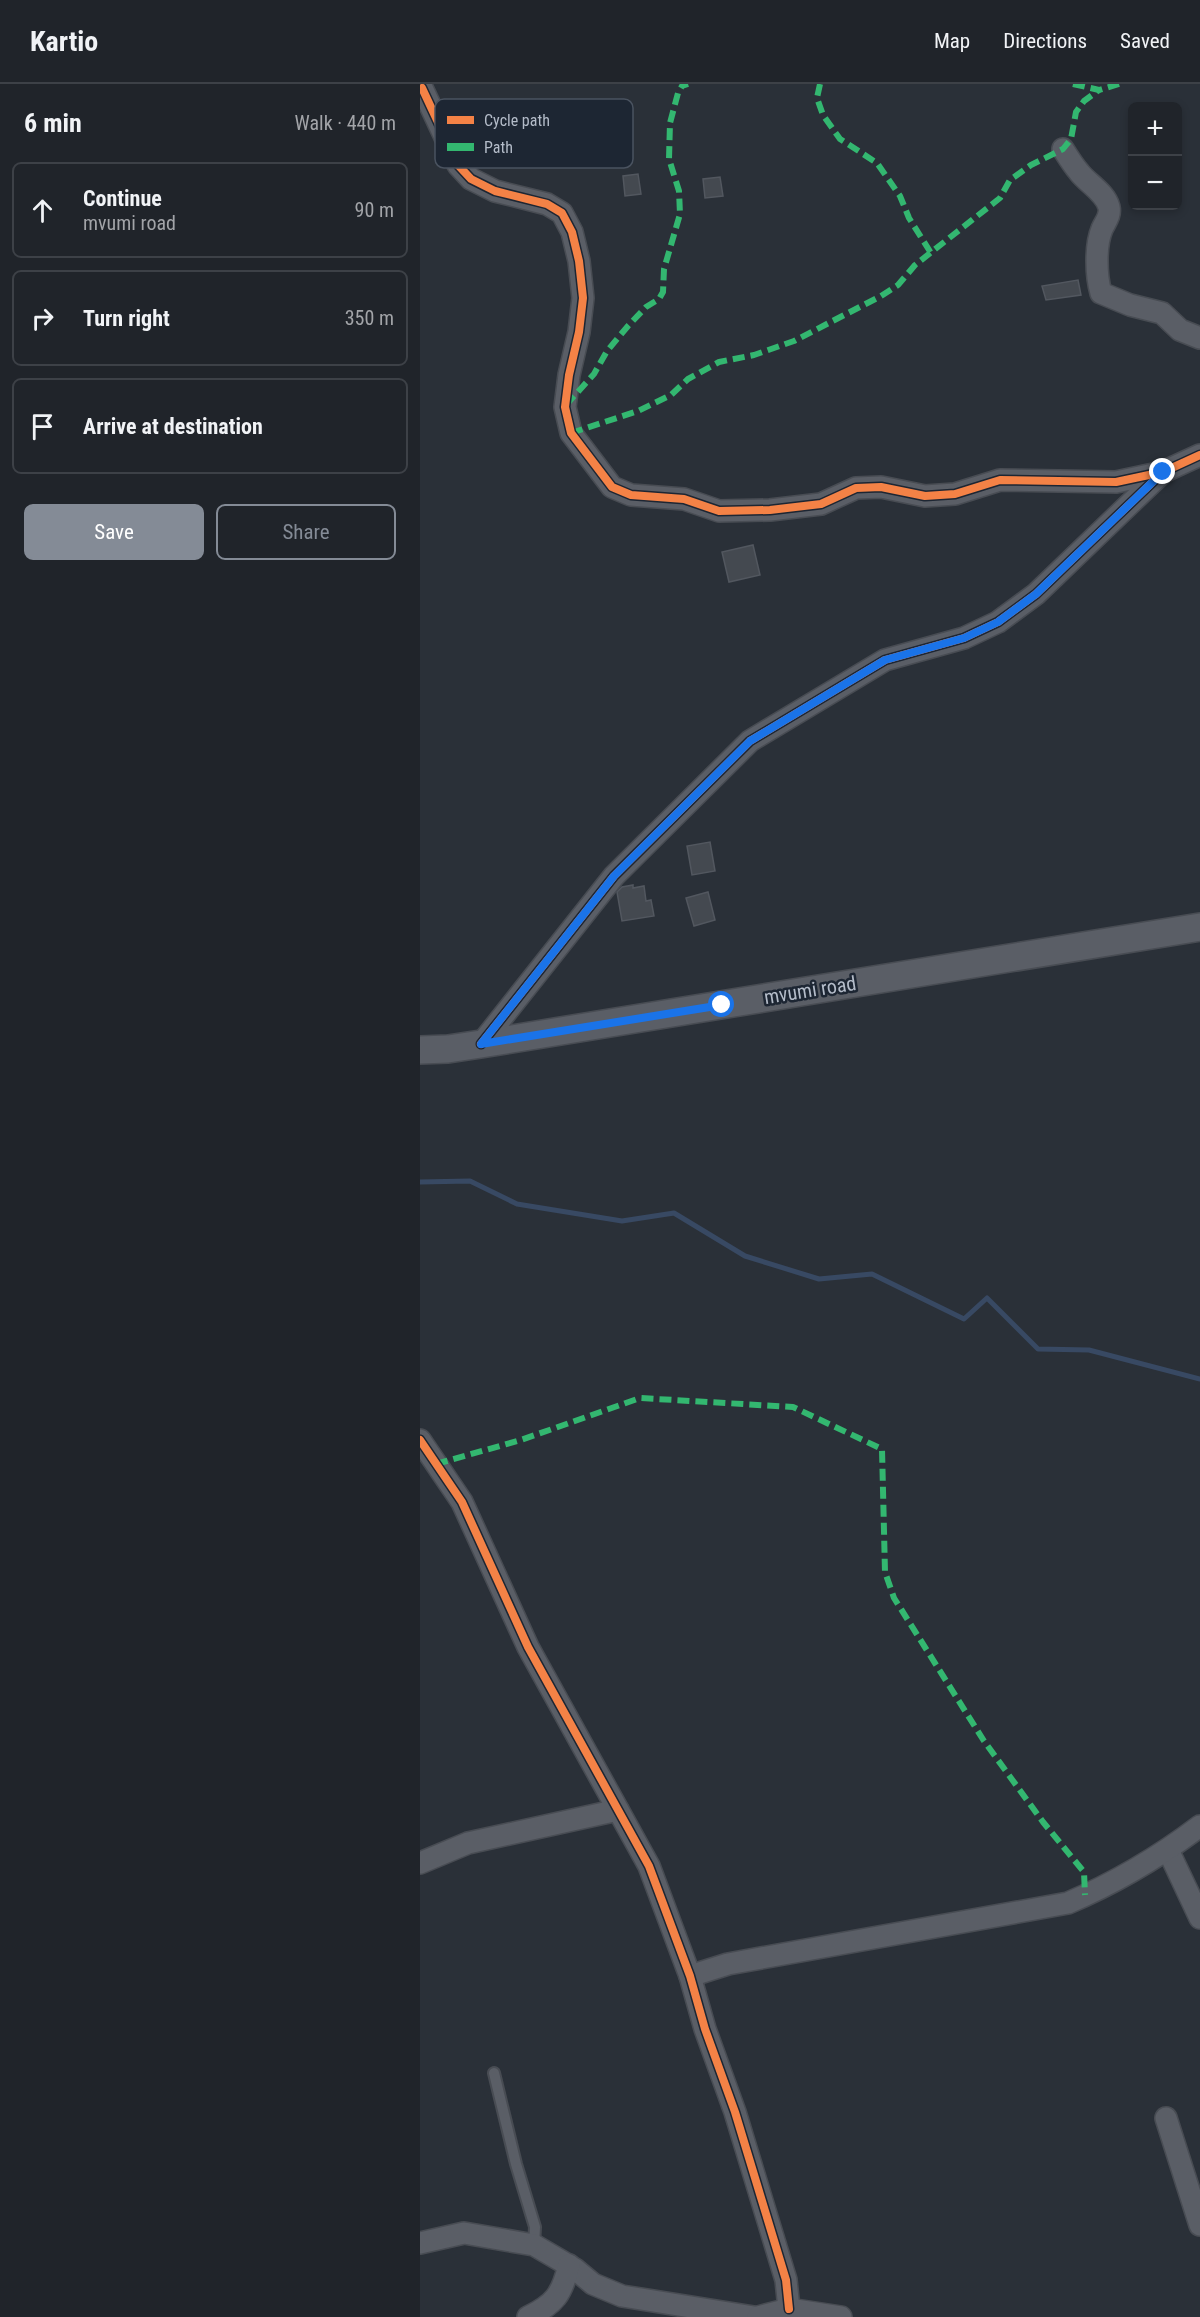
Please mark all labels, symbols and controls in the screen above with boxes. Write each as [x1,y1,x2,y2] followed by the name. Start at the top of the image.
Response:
[30,25,98,58] text: Kartio
[934,29,970,53] text: Map
[1003,29,1087,53] text: Directions
[1120,29,1170,53] text: Saved
[435,99,633,168] legend
[1128,102,1182,210] map controls
[1128,102,1182,156] button: +
[24,108,82,138] text: 6 min
[295,111,396,135] text: Walk · 440 m
[484,111,550,130] text: Cycle path
[484,138,513,157] text: Path
[1128,156,1182,210] button: −
[83,186,162,211] text: Continue
[26,194,59,227] icon: ahead
[355,198,394,222] text: 90 m
[83,211,176,235] text: mvumi road
[26,302,59,335] icon: right
[83,306,170,331] text: Turn right
[345,306,394,330] text: 350 m
[26,410,59,443] icon: arrive
[83,414,263,439] text: Arrive at destination
[1149,458,1175,484] route end
[24,504,204,560] button: Save
[216,504,396,560] button: Share
[762,971,858,1009] street label: mvumi road
[708,991,734,1017] route start

